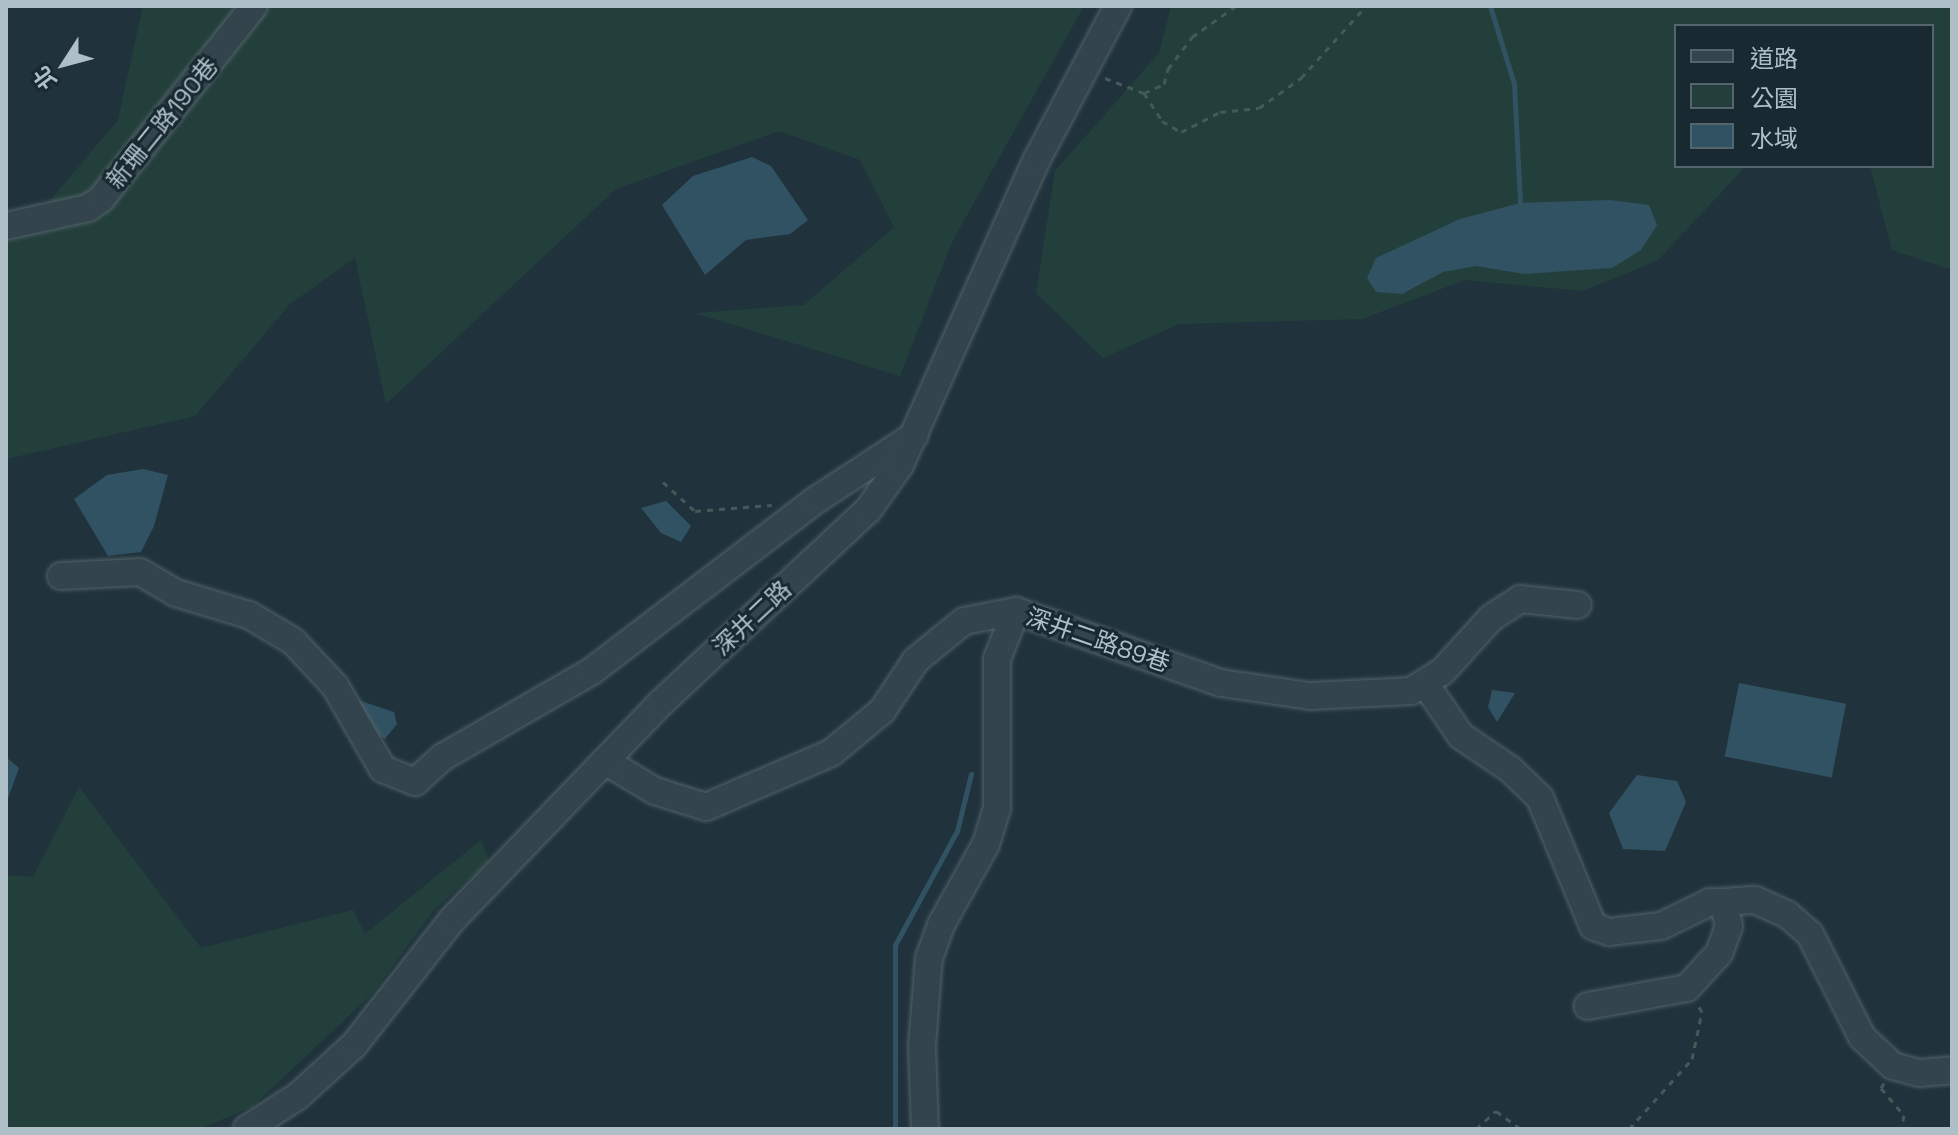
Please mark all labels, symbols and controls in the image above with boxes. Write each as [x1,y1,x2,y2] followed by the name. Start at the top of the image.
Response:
[24,24,104,104] north arrow
[1674,24,1934,168] legend
[1750,43,1798,74] text: 道路
[100,52,224,194] street label: 新珊二路190巷
[27,61,62,95] text: 北
[1750,83,1798,114] text: 公園
[1750,123,1798,154] text: 水域
[707,575,797,661] street label: 深井二路
[1023,602,1173,678] street label: 深井二路89巷

